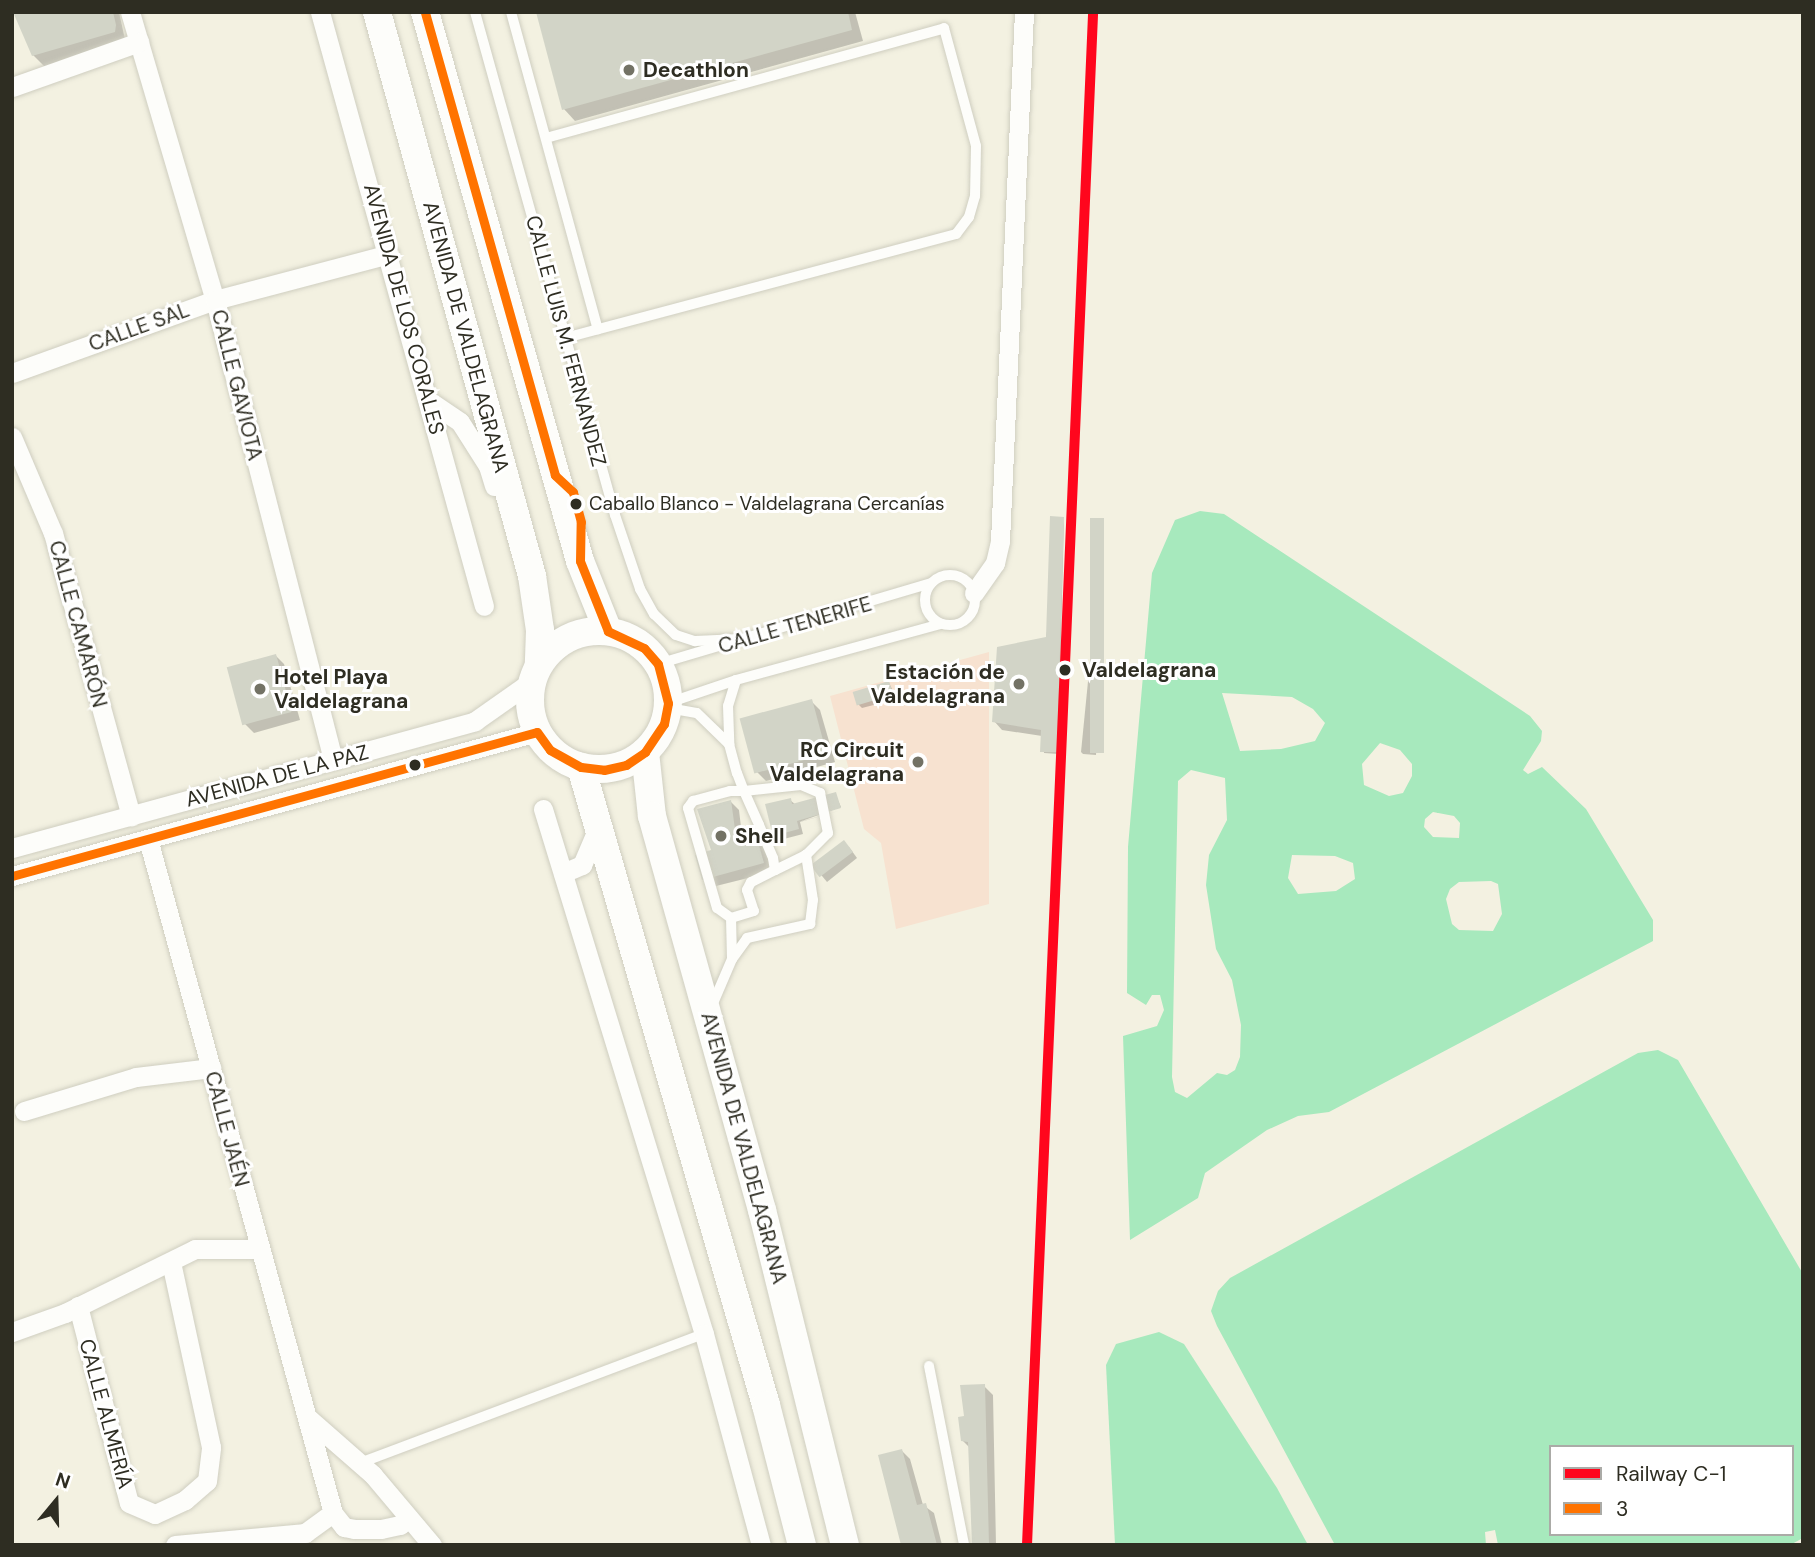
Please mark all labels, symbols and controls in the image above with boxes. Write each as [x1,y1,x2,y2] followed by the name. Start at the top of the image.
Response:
[643,57,749,83] place label: Decathlon
[621,62,637,78] marker: Decathlon
[358,181,450,437] street label: AVENIDA DE LOS CORALES
[418,198,514,476] street label: AVENIDA DE VALDELAGRANA
[520,213,612,469] street label: CALLE LUIS M. FERNANDEZ
[85,297,193,357] street label: CALLE SAL
[206,307,268,463] street label: CALLE GAVIOTA
[589,493,945,515] place label: Caballo Blanco - Valdelagrana Cercanías
[569,497,583,511] marker: Caballo Blanco - Valdelagrana Cercanías
[44,538,112,710] street label: CALLE CAMARÓN
[715,591,875,659] street label: CALLE TENERIFE
[1082,657,1216,683] place label: Valdelagrana
[871,659,1005,709] place label: Estación de Valdelagrana
[1054,659,1076,681] marker: Valdelagrana
[274,664,408,714] place label: Hotel Playa Valdelagrana
[1011,676,1027,692] marker: Estación de Valdelagrana
[252,681,268,697] marker: Hotel Playa Valdelagrana
[770,737,904,787] place label: RC Circuit Valdelagrana
[183,739,371,813] street label: AVENIDA DE LA PAZ
[910,754,926,770] marker: RC Circuit Valdelagrana
[408,758,422,772] unlabelled marker
[735,823,785,849] place label: Shell
[713,828,729,844] marker: Shell
[696,1009,792,1287] street label: AVENIDA DE VALDELAGRANA
[200,1069,254,1189] street label: CALLE JAÉN
[74,1336,138,1492] street label: CALLE ALMERÍA
[1549,1445,1794,1536] legend
[1616,1460,1726,1488] text: Railway C-1
[21,1466,91,1536] north arrow
[52,1467,74,1495] text: N
[1616,1495,1628,1523] text: 3

